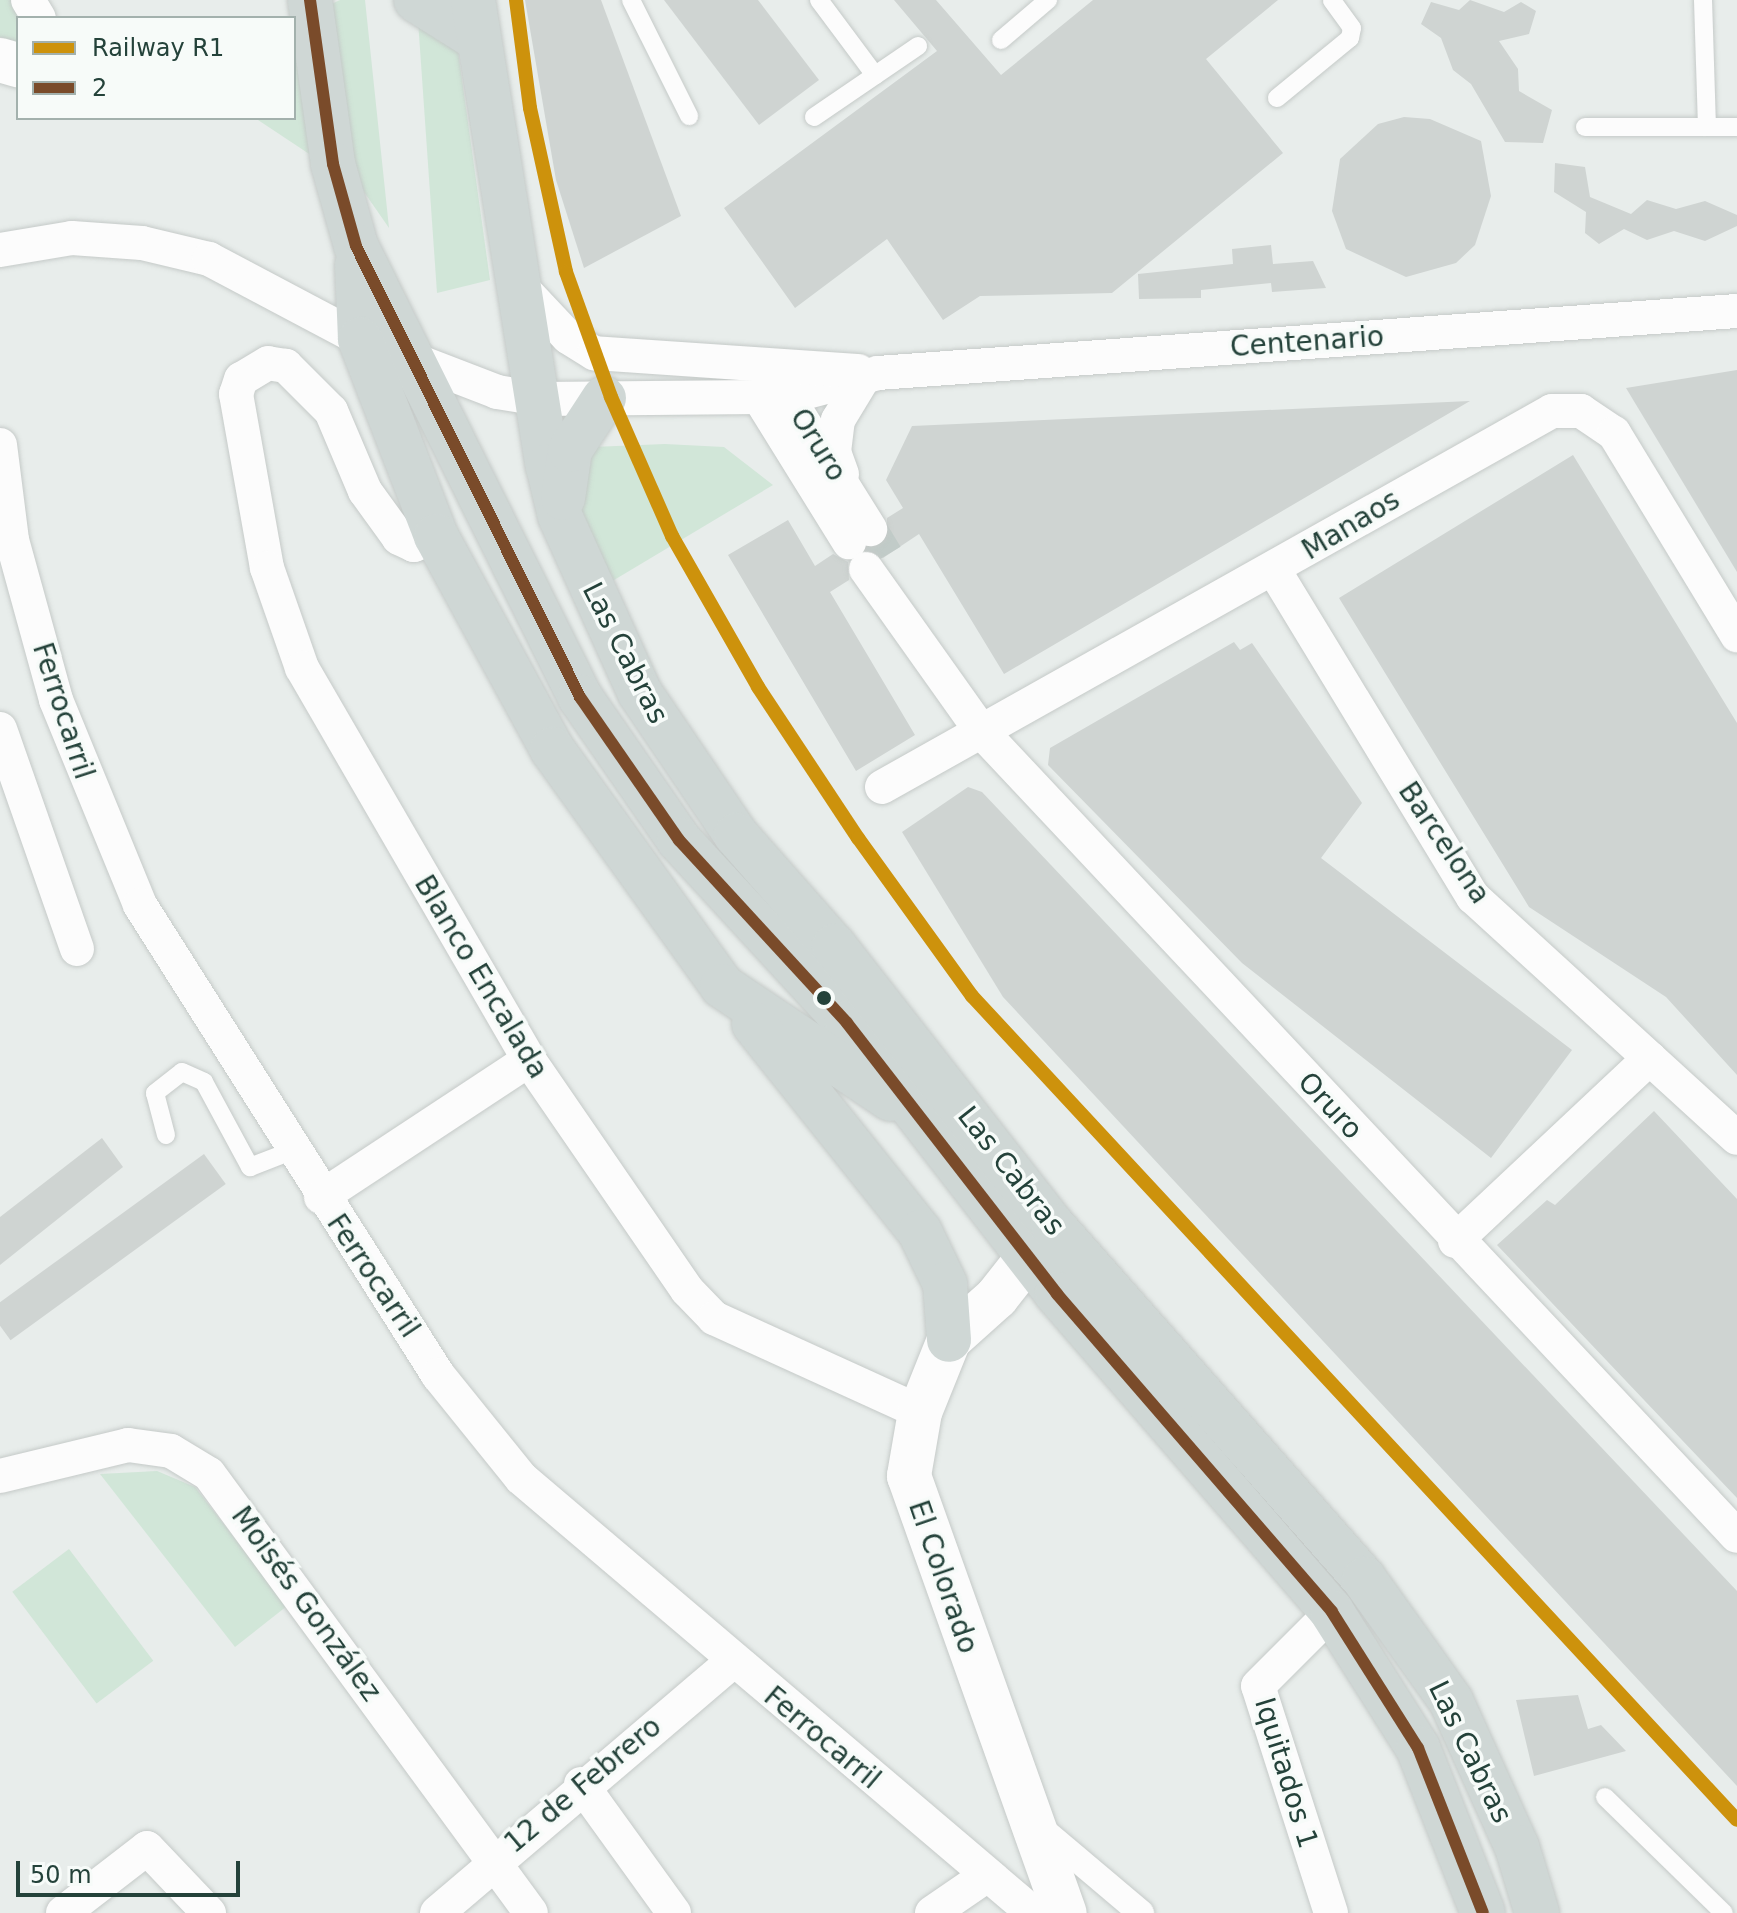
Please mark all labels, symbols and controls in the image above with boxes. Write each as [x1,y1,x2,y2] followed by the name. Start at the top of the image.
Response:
[16,16,296,120] legend
[92,34,224,62] text: Railway R1
[92,74,107,102] text: 2
[1229,320,1385,364] street label: Centenario
[783,402,853,488] street label: Oruro
[1296,483,1406,567] street label: Manaos
[575,577,675,729] street label: Las Cabras
[25,639,101,783] street label: Ferrocarril
[1391,776,1497,910] street label: Barcelona
[407,869,555,1085] street label: Blanco Encalada
[816,990,832,1006] unlabelled marker
[1291,1066,1369,1146] street label: Oruro
[950,1100,1072,1242] street label: Las Cabras
[320,1208,426,1344] street label: Ferrocarril
[901,1496,985,1658] street label: El Colorado
[224,1500,388,1708] street label: Moisés González
[1421,1675,1519,1829] street label: Las Cabras
[757,1680,887,1796] street label: Ferrocarril
[1247,1694,1325,1852] street label: Iquitados 1
[498,1710,668,1860] street label: 12 de Febrero
[20,1845,244,1895] scale bar
[30,1861,92,1889] text: 50 m

